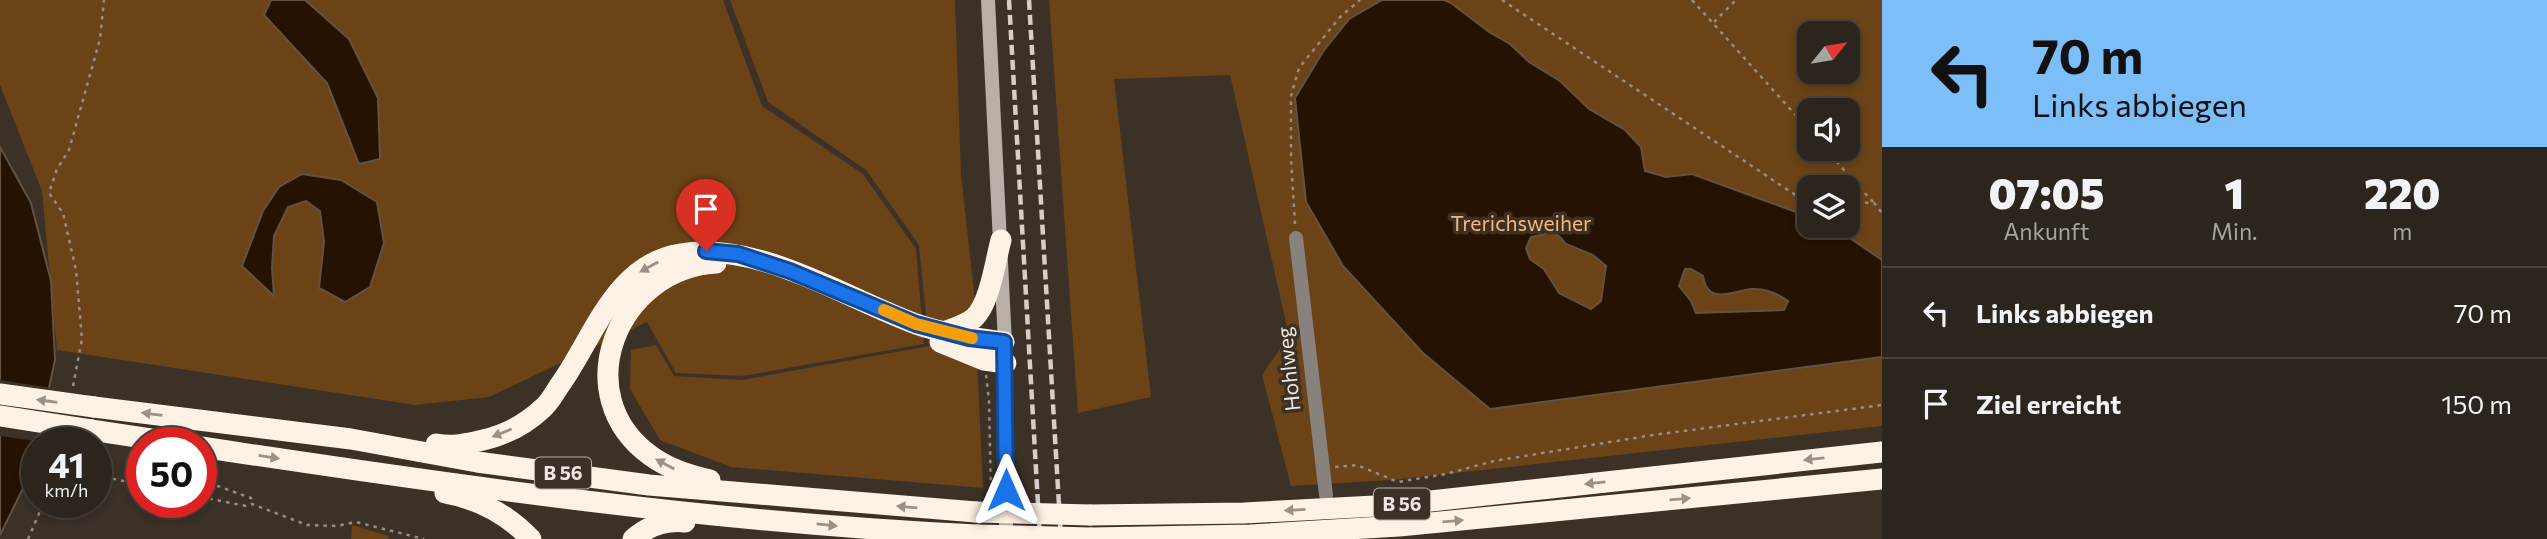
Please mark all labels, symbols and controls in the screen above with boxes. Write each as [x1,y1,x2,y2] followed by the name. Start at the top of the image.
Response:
[1797,21,1860,84] north arrow
[1797,21,1860,238] map controls
[2032,24,2143,84] text: 70 m
[1917,28,2008,119] icon: left
[2032,84,2247,124] text: Links abbiegen
[1797,98,1860,161] button: sound
[1989,166,2104,218] text: 07:05
[2224,166,2244,218] text: 1
[2364,166,2440,218] text: 220
[1797,175,1860,238] button: layers
[676,179,736,251] pin
[687,190,725,228] icon: arrive
[1451,210,1591,235] park label: Trerichsweiher
[2003,217,2090,245] text: Ankunft
[2211,217,2258,245] text: Min.
[2392,217,2412,245] text: m
[640,261,659,273] one-way arrow
[1917,294,1955,332] icon: left
[1976,297,2154,328] text: Links abbiegen
[2454,297,2512,328] text: 70 m
[1271,326,1304,413] street label: Hohlweg
[1917,385,1955,423] icon: arrive
[1976,388,2121,419] text: Ziel erreicht
[2441,388,2512,419] text: 150 m
[36,395,58,406] one-way arrow
[141,409,163,420] one-way arrow
[126,427,217,518] speed limit sign: 50
[491,428,512,439] one-way arrow
[48,442,85,485] text: 41
[258,452,280,463] one-way arrow
[969,453,1043,527] position arrow
[1803,454,1825,465] one-way arrow
[535,458,591,488] road number: B 56
[655,458,675,470] one-way arrow
[1584,477,1606,488] one-way arrow
[45,479,88,501] text: km/h
[1374,489,1430,520] road number: B 56
[1669,494,1691,505] one-way arrow
[896,501,918,512] one-way arrow
[1284,505,1306,516] one-way arrow
[1442,515,1464,526] one-way arrow
[816,520,838,531] one-way arrow

